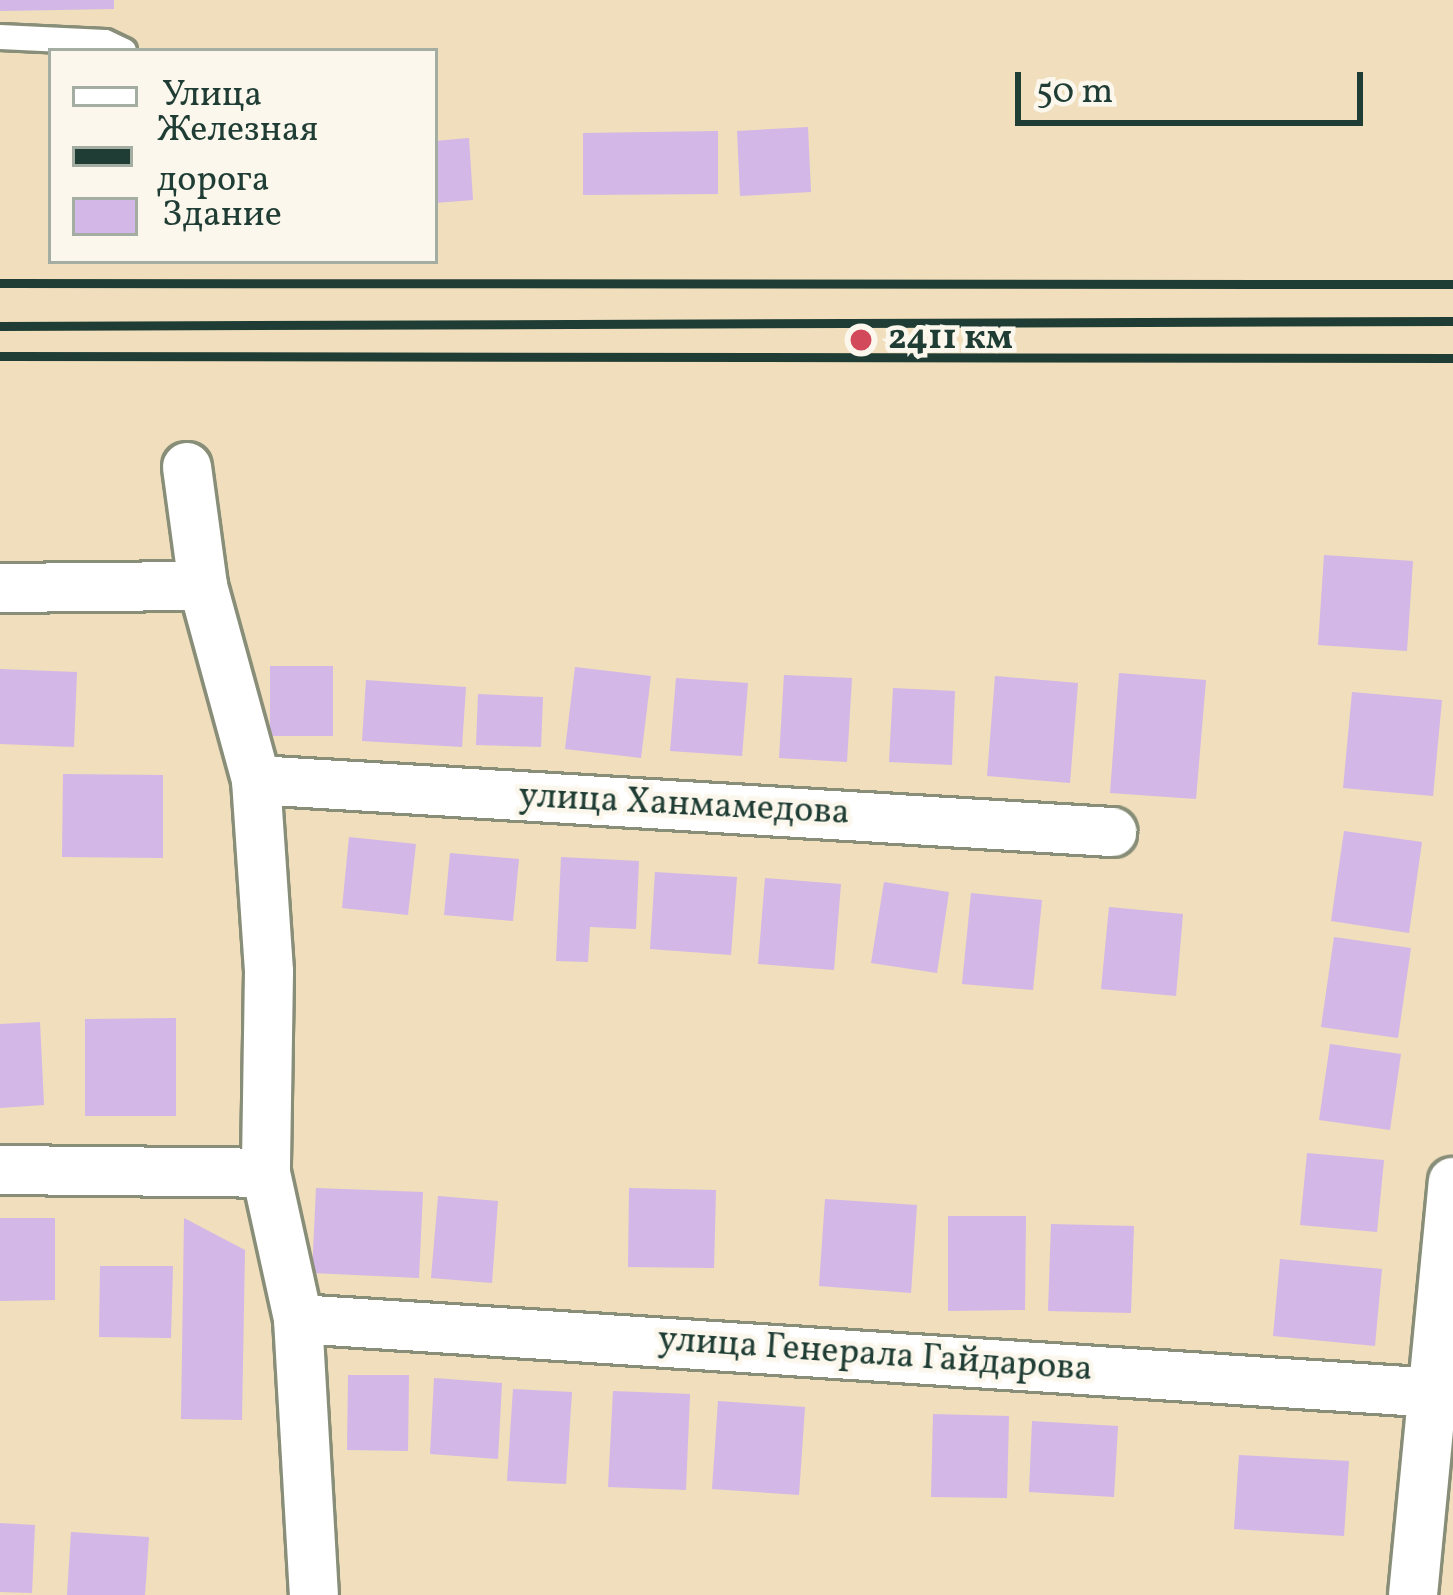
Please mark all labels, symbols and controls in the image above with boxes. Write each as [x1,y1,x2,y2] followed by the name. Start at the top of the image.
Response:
[48,48,438,264] legend
[1021,48,1369,122] scale bar
[1036,68,1113,118] text: 50 m
[162,71,262,121] text: Улица
[157,106,318,206] text: Железная дорога
[162,191,282,241] text: Здание
[888,318,1013,362] place label: 2411 км
[845,324,877,356] marker: 2411 км
[517,776,851,836] street label: улица Ханмамедова
[656,1319,1094,1393] street label: улица Генерала Гайдарова

